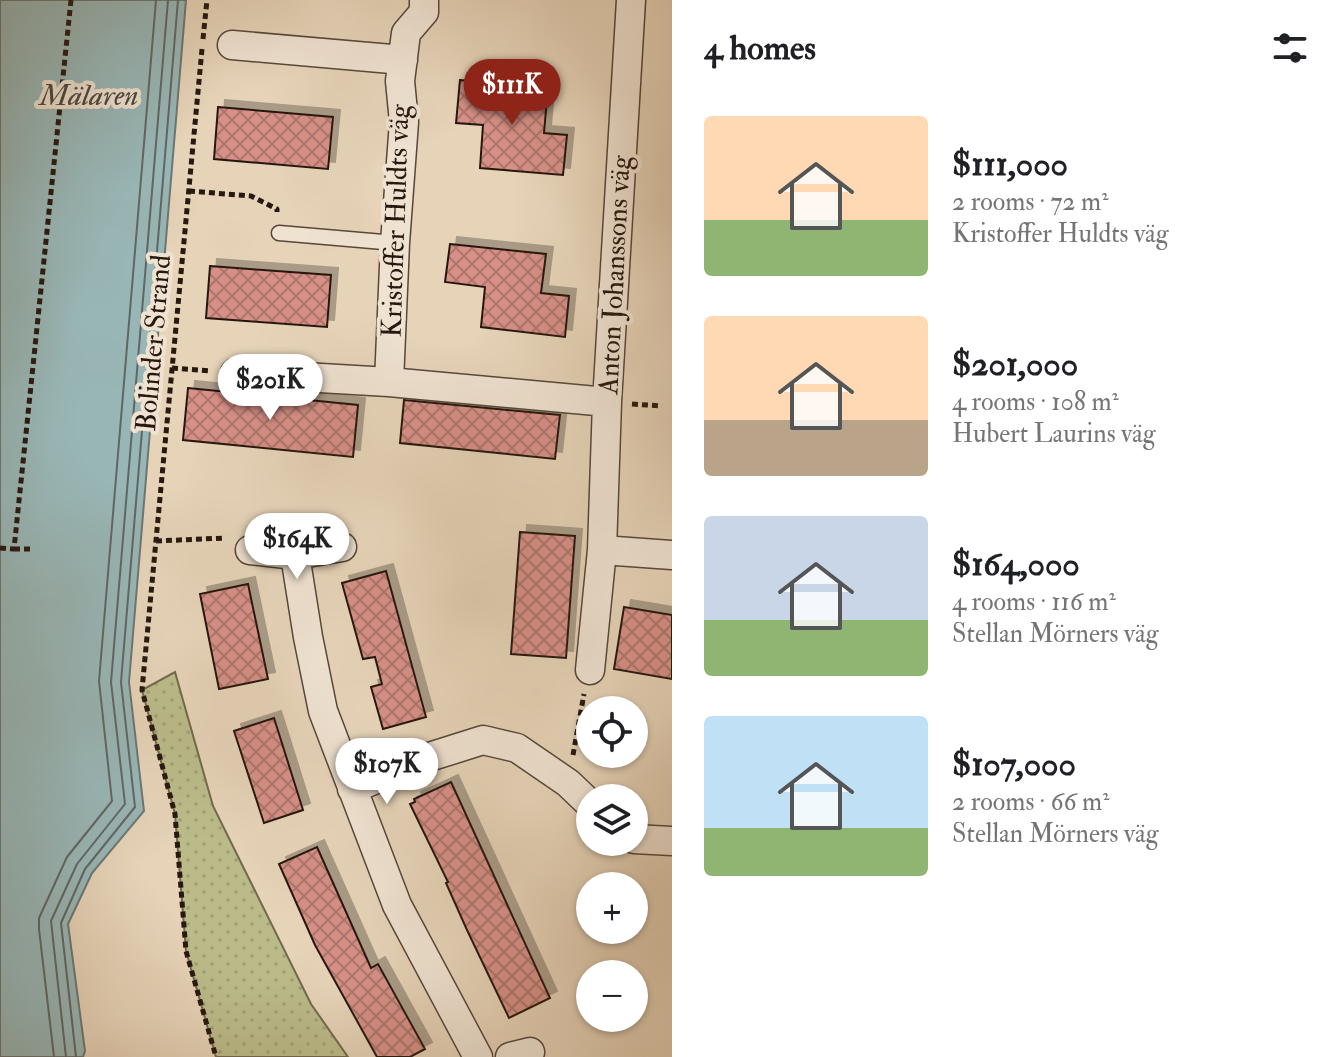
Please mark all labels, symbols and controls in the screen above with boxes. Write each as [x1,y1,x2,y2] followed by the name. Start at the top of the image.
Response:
[1268,26,1312,70] icon: filters
[704,27,816,70] text: 4 homes
[456,59,568,127] pin: $111K
[482,69,542,101] text: $111K
[38,77,138,114] water label: Mälaren
[374,103,418,338] street label: Kristoffer Huldts väg
[952,143,1068,186] text: $111,000
[768,148,864,244] icon: home
[591,153,639,396] street label: Anton Johanssons väg
[952,186,1109,218] text: 2 rooms · 72 m²
[952,218,1169,250] text: Kristoffer Huldts väg
[129,253,179,433] street label: Bolinder Strand
[952,343,1078,386] text: $201,000
[768,348,864,444] icon: home
[214,354,326,422] pin: $201K
[236,364,304,396] text: $201K
[952,386,1119,418] text: 4 rooms · 108 m²
[952,418,1156,450] text: Hubert Laurins väg
[241,513,353,581] pin: $164K
[262,523,332,555] text: $164K
[952,543,1080,586] text: $164,000
[768,548,864,644] icon: home
[952,586,1116,618] text: 4 rooms · 116 m²
[952,618,1158,650] text: Stellan Mörners väg
[576,696,648,1032] map controls
[576,696,648,768] button: locate
[331,738,443,806] pin: $107K
[952,743,1076,786] text: $107,000
[353,748,421,780] text: $107K
[768,748,864,844] icon: home
[576,784,648,856] button: layers
[952,786,1110,818] text: 2 rooms · 66 m²
[952,818,1158,850] text: Stellan Mörners väg
[576,872,648,944] button: +
[576,960,648,1032] button: −

